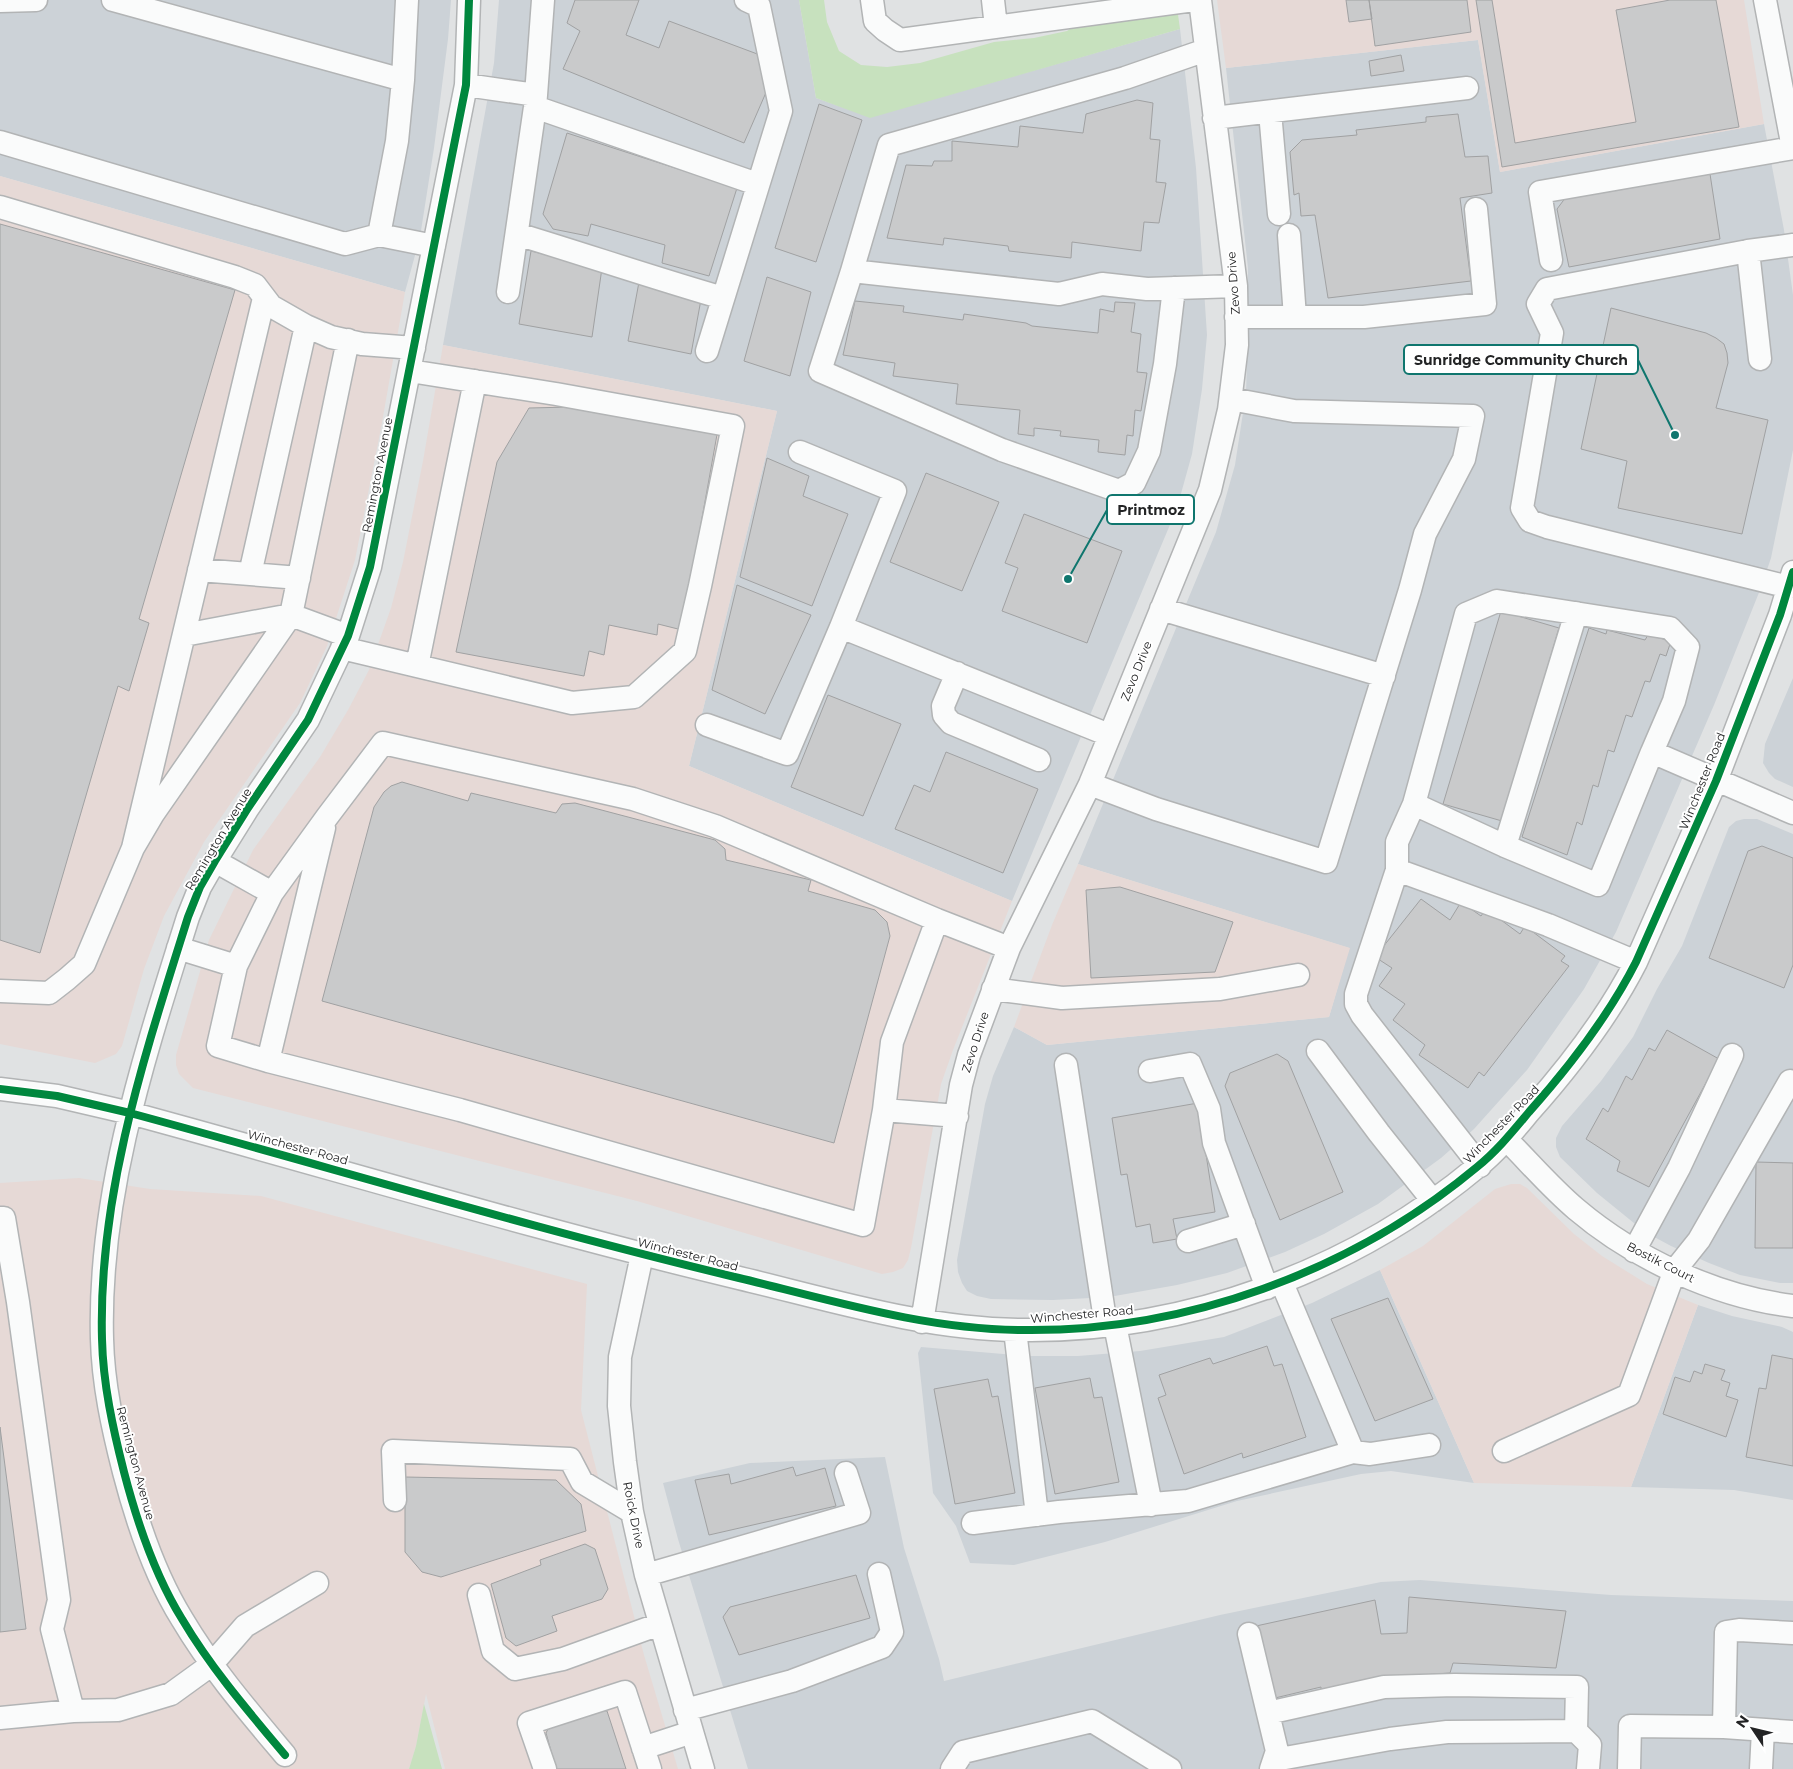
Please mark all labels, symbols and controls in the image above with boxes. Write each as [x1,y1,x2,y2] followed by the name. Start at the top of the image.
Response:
[1223,251,1243,315] street label: Zevo Drive
[1404,345,1638,374] callout: Sunridge Community Church
[1414,351,1628,369] text: Sunridge Community Church
[358,416,396,534] street label: Remington Avenue
[1107,495,1194,524] callout: Printmoz
[1117,501,1185,519] text: Printmoz
[1117,639,1155,703] street label: Zevo Drive
[1676,730,1728,832] street label: Winchester Road
[181,785,255,893] street label: Remington Avenue
[958,1010,992,1074] street label: Zevo Drive
[1460,1082,1542,1166] street label: Winchester Road
[246,1126,350,1168] street label: Winchester Road
[636,1234,740,1274] street label: Winchester Road
[1624,1238,1698,1286] street label: Bostik Court
[1030,1302,1134,1326] street label: Winchester Road
[114,1405,158,1521] street label: Remington Avenue
[620,1480,648,1550] street label: Roick Drive
[1728,1704,1778,1754] north arrow
[1732,1712,1753,1731] text: N

